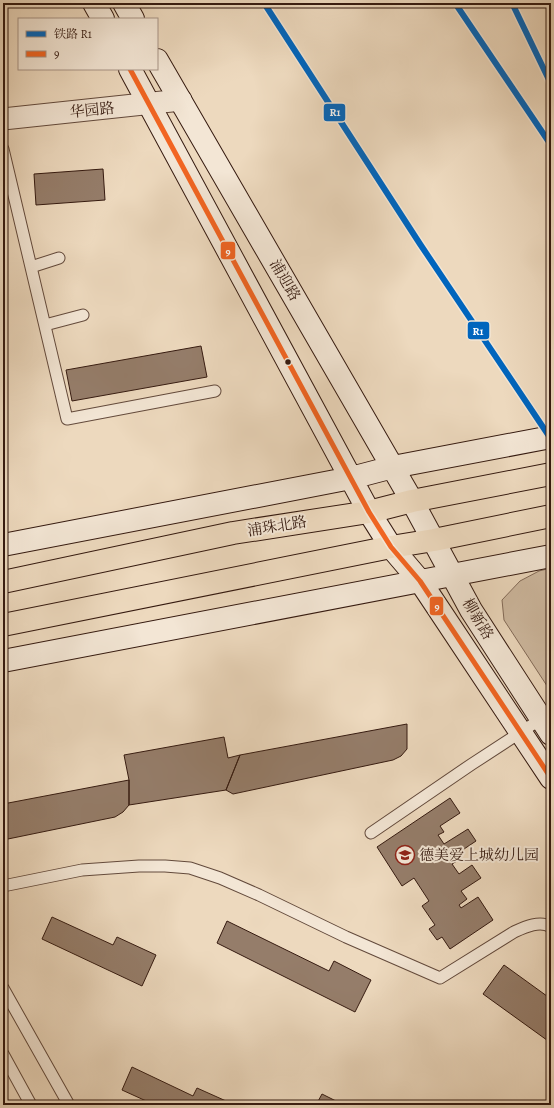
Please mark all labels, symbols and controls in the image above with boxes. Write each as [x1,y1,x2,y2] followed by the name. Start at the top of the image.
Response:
[18,18,158,70] legend
[54,26,92,42] text: 铁路 R1
[54,46,59,62] text: 9
[69,98,115,122] street label: 华园路
[323,103,346,122] line badge: R1
[330,105,341,120] text: R1
[220,241,236,260] line badge: 9
[225,244,231,259] text: 9
[265,256,305,304] street label: 浦迎路
[467,321,490,340] line badge: R1
[473,324,484,339] text: R1
[283,357,293,367] unlabelled marker
[246,511,308,541] street label: 浦珠北路
[458,595,498,643] street label: 柳新路
[429,596,444,616] line badge: 9
[434,599,440,614] text: 9
[394,844,416,866] school or university icon: 德美爱上城幼儿园
[419,845,539,865] place label: 德美爱上城幼儿园

